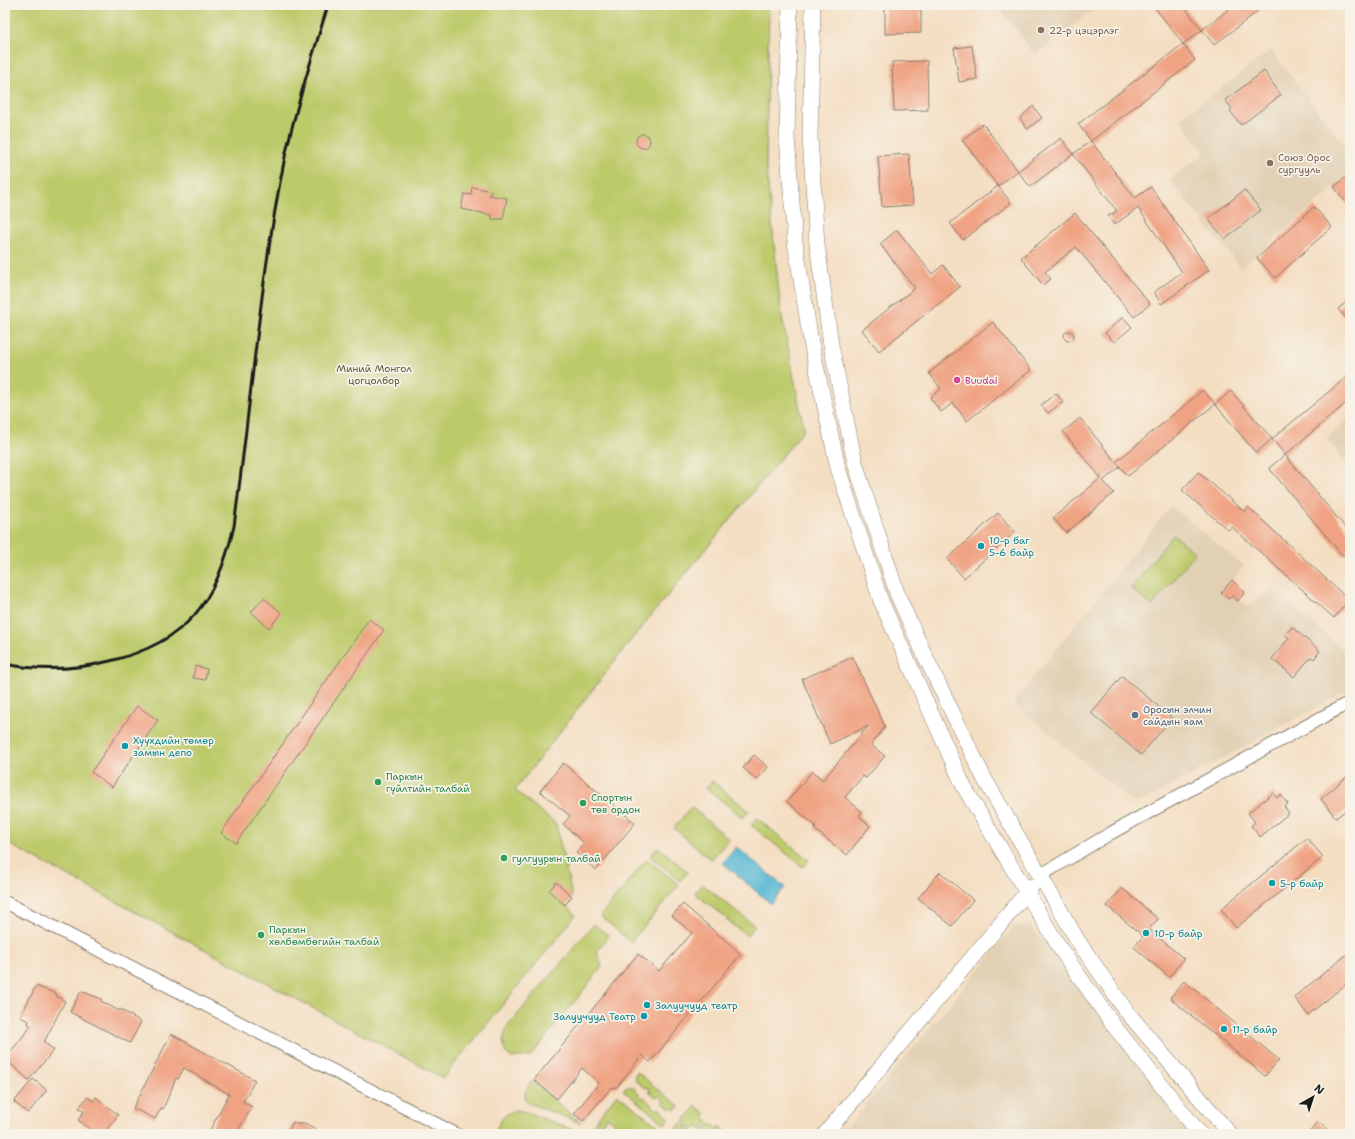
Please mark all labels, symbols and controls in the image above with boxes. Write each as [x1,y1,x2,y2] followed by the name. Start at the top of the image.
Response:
[1049,24,1119,37] place label: 22-р цэцэрлэг
[1036,25,1046,35] marker: 22-р цэцэрлэг
[1278,151,1331,176] place label: Союз Орос сургууль
[1265,158,1275,168] marker: Союз Орос сургууль
[336,362,412,387] park label: Миний Монгол цогцолбор
[965,374,998,387] place label: Buudai
[952,375,962,385] marker: Buudai
[989,534,1034,559] place label: 10-р баг 5-6 байр
[976,541,986,551] marker: 10-р баг 5-6 байр
[1143,703,1212,728] place label: Оросын элчин сайдын яам
[1130,710,1140,720] marker: Оросын элчин сайдын яам
[133,734,214,759] place label: Хүүхдийн төмөр замын депо
[120,741,130,751] marker: Хүүхдийн төмөр замын депо
[386,770,470,795] place label: Паркын гүйлтийн талбай
[373,777,383,787] marker: Паркын гүйлтийн талбай
[591,791,640,816] place label: Спортын төв ордон
[578,798,588,808] marker: Спортын төв ордон
[512,852,601,865] place label: гулгуурын талбай
[499,853,509,863] marker: гулгуурын талбай
[1280,877,1324,890] place label: 5-р байр
[1267,878,1277,888] marker: 5-р байр
[269,923,380,948] place label: Паркын хөлбөмбөгийн талбай
[1154,927,1203,940] place label: 10-р байр
[1141,928,1151,938] marker: 10-р байр
[256,930,266,940] marker: Паркын хөлбөмбөгийн талбай
[655,999,738,1012] place label: Залуучууд театр
[642,1000,652,1010] marker: Залуучууд театр
[553,1010,636,1023] place label: Залуучууд Театр
[639,1011,649,1021] marker: Залуучууд Театр
[1232,1023,1278,1036] place label: 11-р байр
[1219,1024,1229,1034] marker: 11-р байр
[1293,1077,1333,1117] north arrow
[1311,1081,1327,1098] text: N

